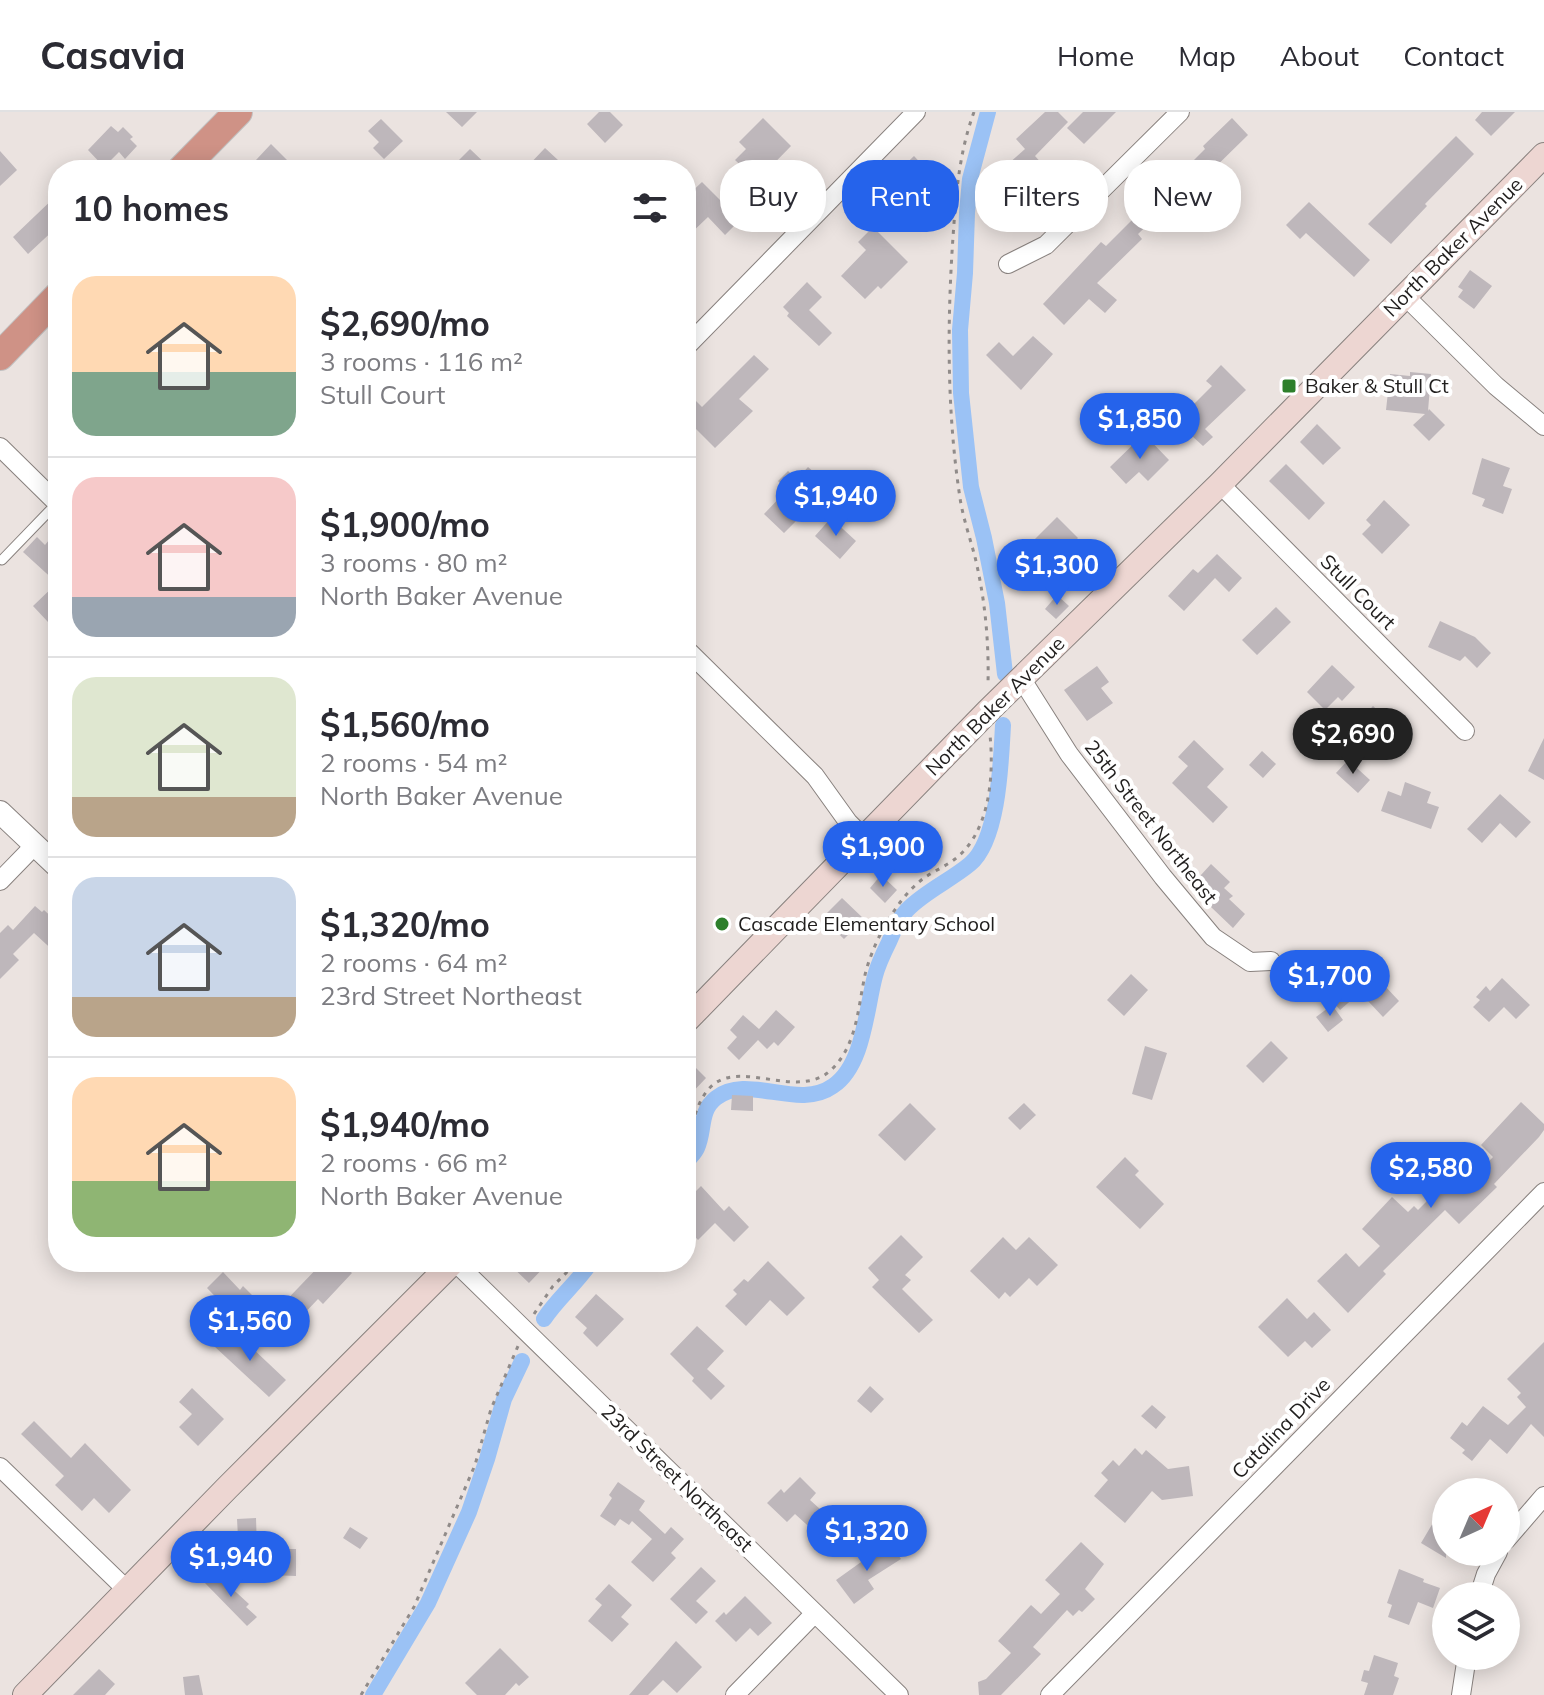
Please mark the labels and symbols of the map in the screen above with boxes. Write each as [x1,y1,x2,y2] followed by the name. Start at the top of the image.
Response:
[1378,172,1528,322] street label: North Baker Avenue
[1305,373,1449,398] place label: Baker & Stull Ct
[1280,377,1298,395] marker: Baker & Stull Ct
[1075,393,1205,461] pin: $1,850
[771,470,901,538] pin: $1,940
[992,539,1122,607] pin: $1,300
[1315,549,1401,635] street label: Stull Court
[920,631,1070,781] street label: North Baker Avenue
[1288,708,1418,776] pin: $2,690
[1080,735,1223,909] street label: 25th Street Northeast
[818,821,948,889] pin: $1,900
[738,911,995,936] place label: Cascade Elementary School
[713,915,731,933] marker: Cascade Elementary School
[1265,950,1395,1018] pin: $1,700
[1366,1142,1496,1210] pin: $2,580
[185,1295,315,1363] pin: $1,560
[1226,1372,1335,1483] street label: Catalina Drive
[596,1399,758,1557] street label: 23rd Street Northeast
[1432,1478,1520,1566] north arrow
[802,1505,932,1573] pin: $1,320
[166,1531,296,1599] pin: $1,940

